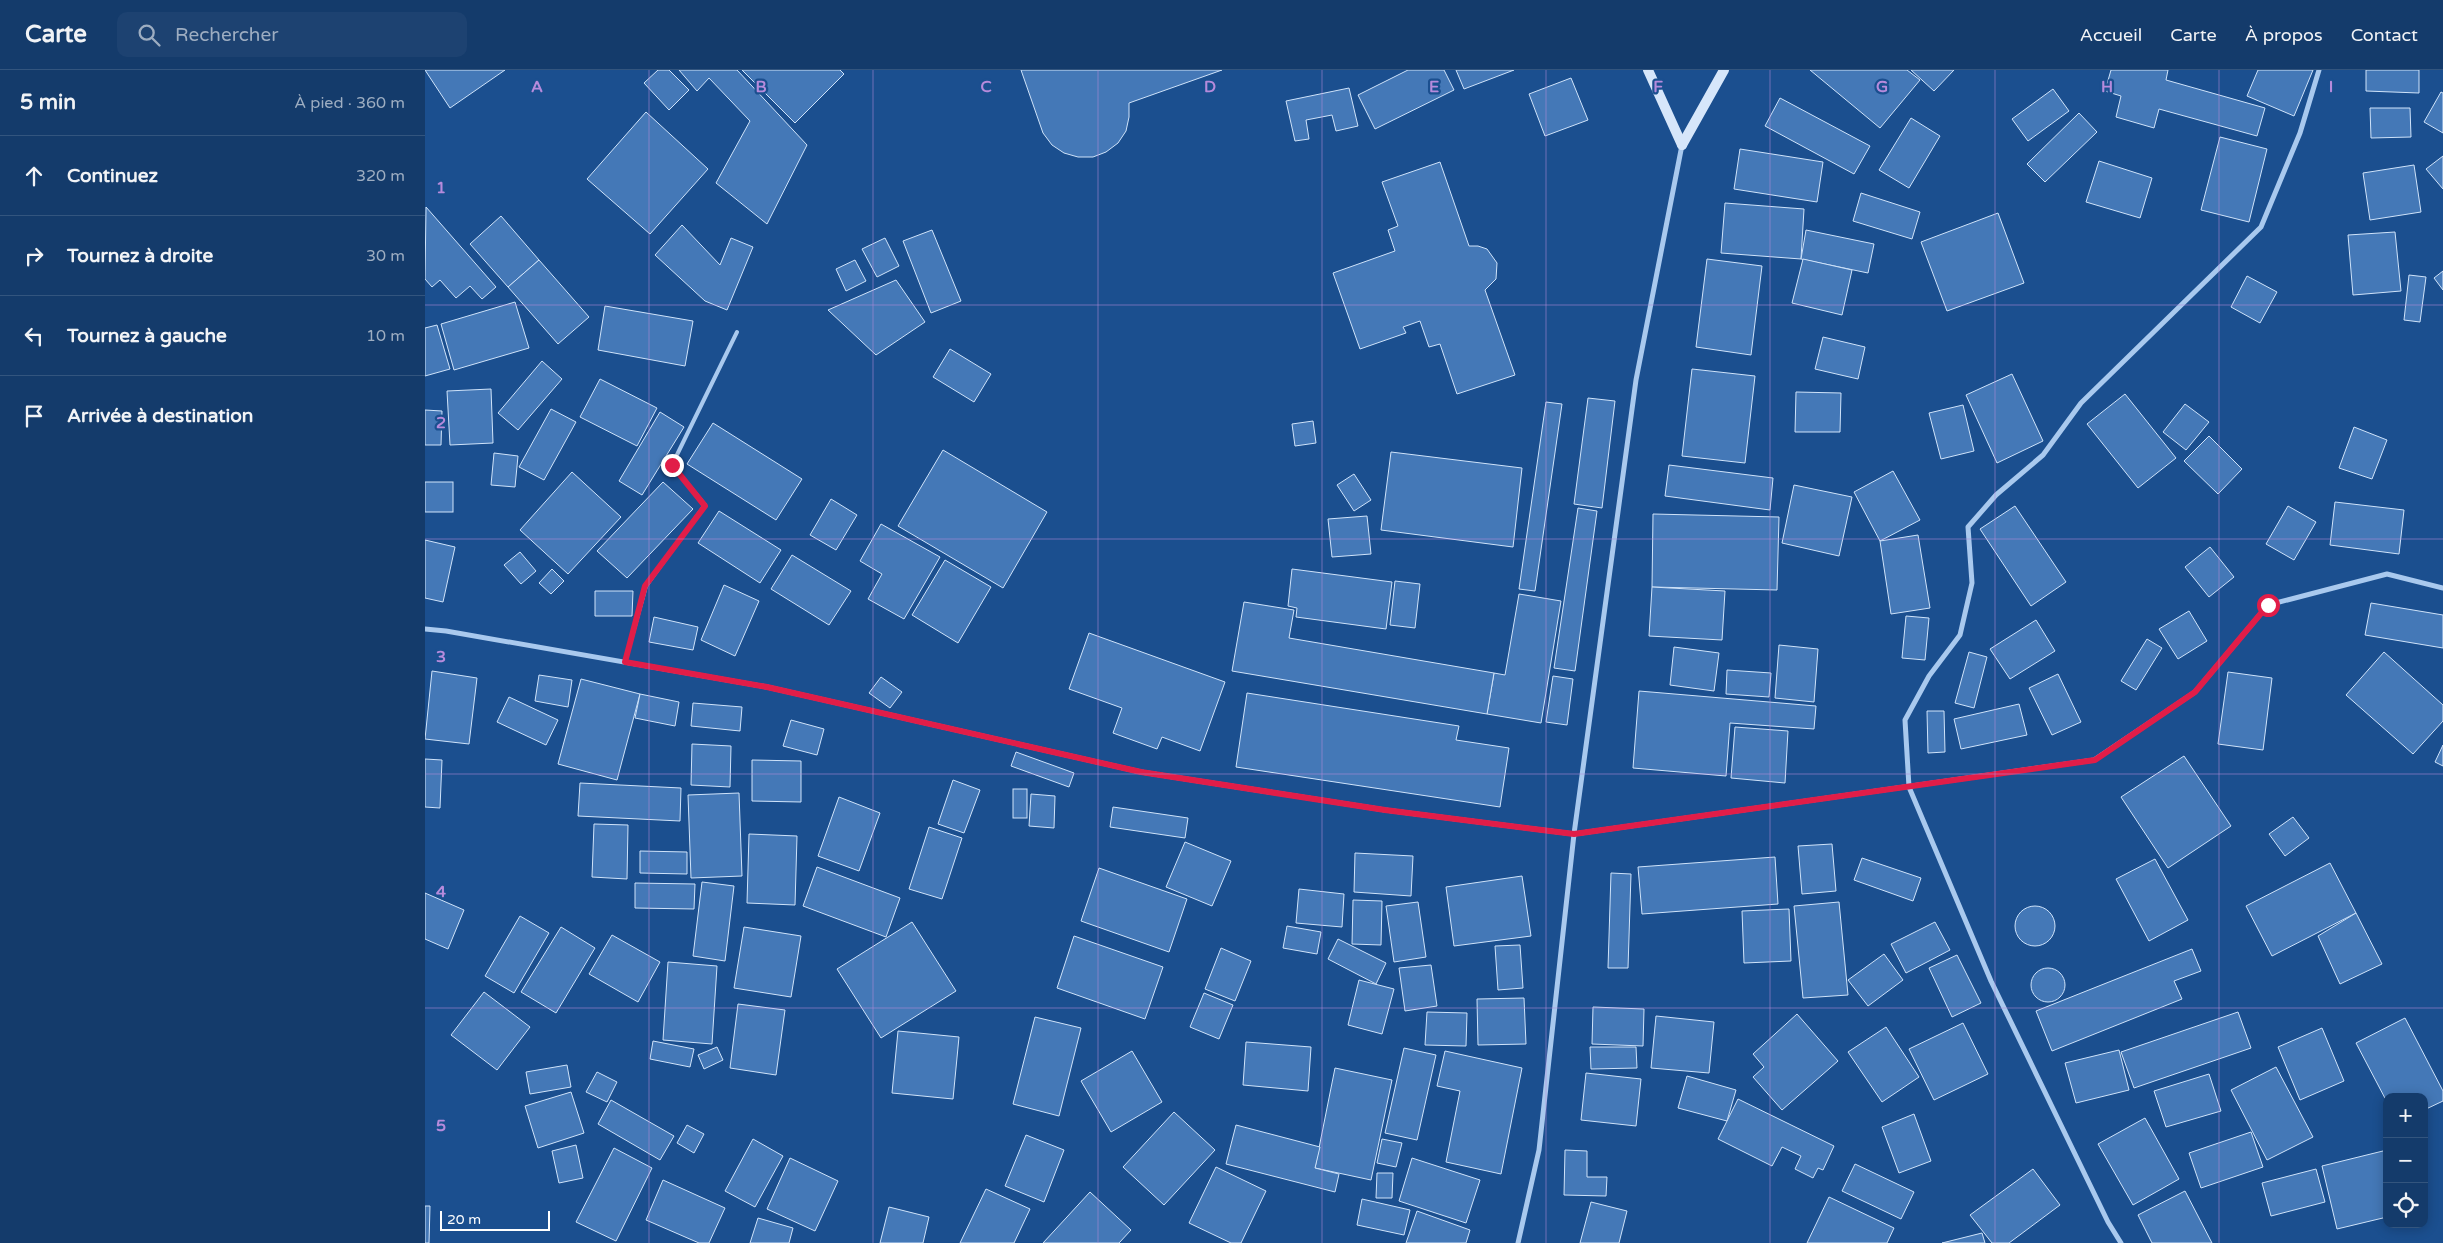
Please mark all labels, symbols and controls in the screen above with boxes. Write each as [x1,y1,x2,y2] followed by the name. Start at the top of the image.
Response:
[117,12,467,57] search box
[25,20,87,49] text: Carte
[135,21,163,49] icon: search
[175,24,278,46] text: Rechercher
[2080,24,2142,46] text: Accueil
[2170,24,2217,46] text: Carte
[2245,24,2323,46] text: À propos
[2351,24,2418,46] text: Contact
[531,77,543,97] text: A
[755,77,767,97] text: B
[980,77,992,97] text: C
[1204,77,1216,97] text: D
[1429,77,1439,97] text: E
[1653,77,1663,97] text: F
[1876,77,1888,97] text: G
[2101,77,2113,97] text: H
[2329,77,2333,97] text: I
[20,90,76,115] text: 5 min
[294,93,405,113] text: À pied · 360 m
[20,162,48,190] icon: ahead
[67,165,158,187] text: Continuez
[356,166,405,186] text: 320 m
[436,178,446,198] text: 1
[20,242,48,270] icon: right
[67,245,213,267] text: Tournez à droite
[366,246,405,266] text: 30 m
[20,322,48,350] icon: left
[67,325,227,347] text: Tournez à gauche
[366,326,405,346] text: 10 m
[20,402,48,430] icon: arrive
[67,405,253,427] text: Arrivée à destination
[436,413,446,433] text: 2
[661,454,684,477] route end
[2257,594,2280,617] route start
[436,647,446,667] text: 3
[436,882,446,902] text: 4
[2383,1093,2428,1228] map controls
[2383,1093,2428,1138] button: +
[436,1116,446,1136] text: 5
[2383,1138,2428,1183] button: −
[2383,1183,2428,1228] button: locate
[440,1208,550,1231] scale bar
[447,1211,481,1228] text: 20 m

